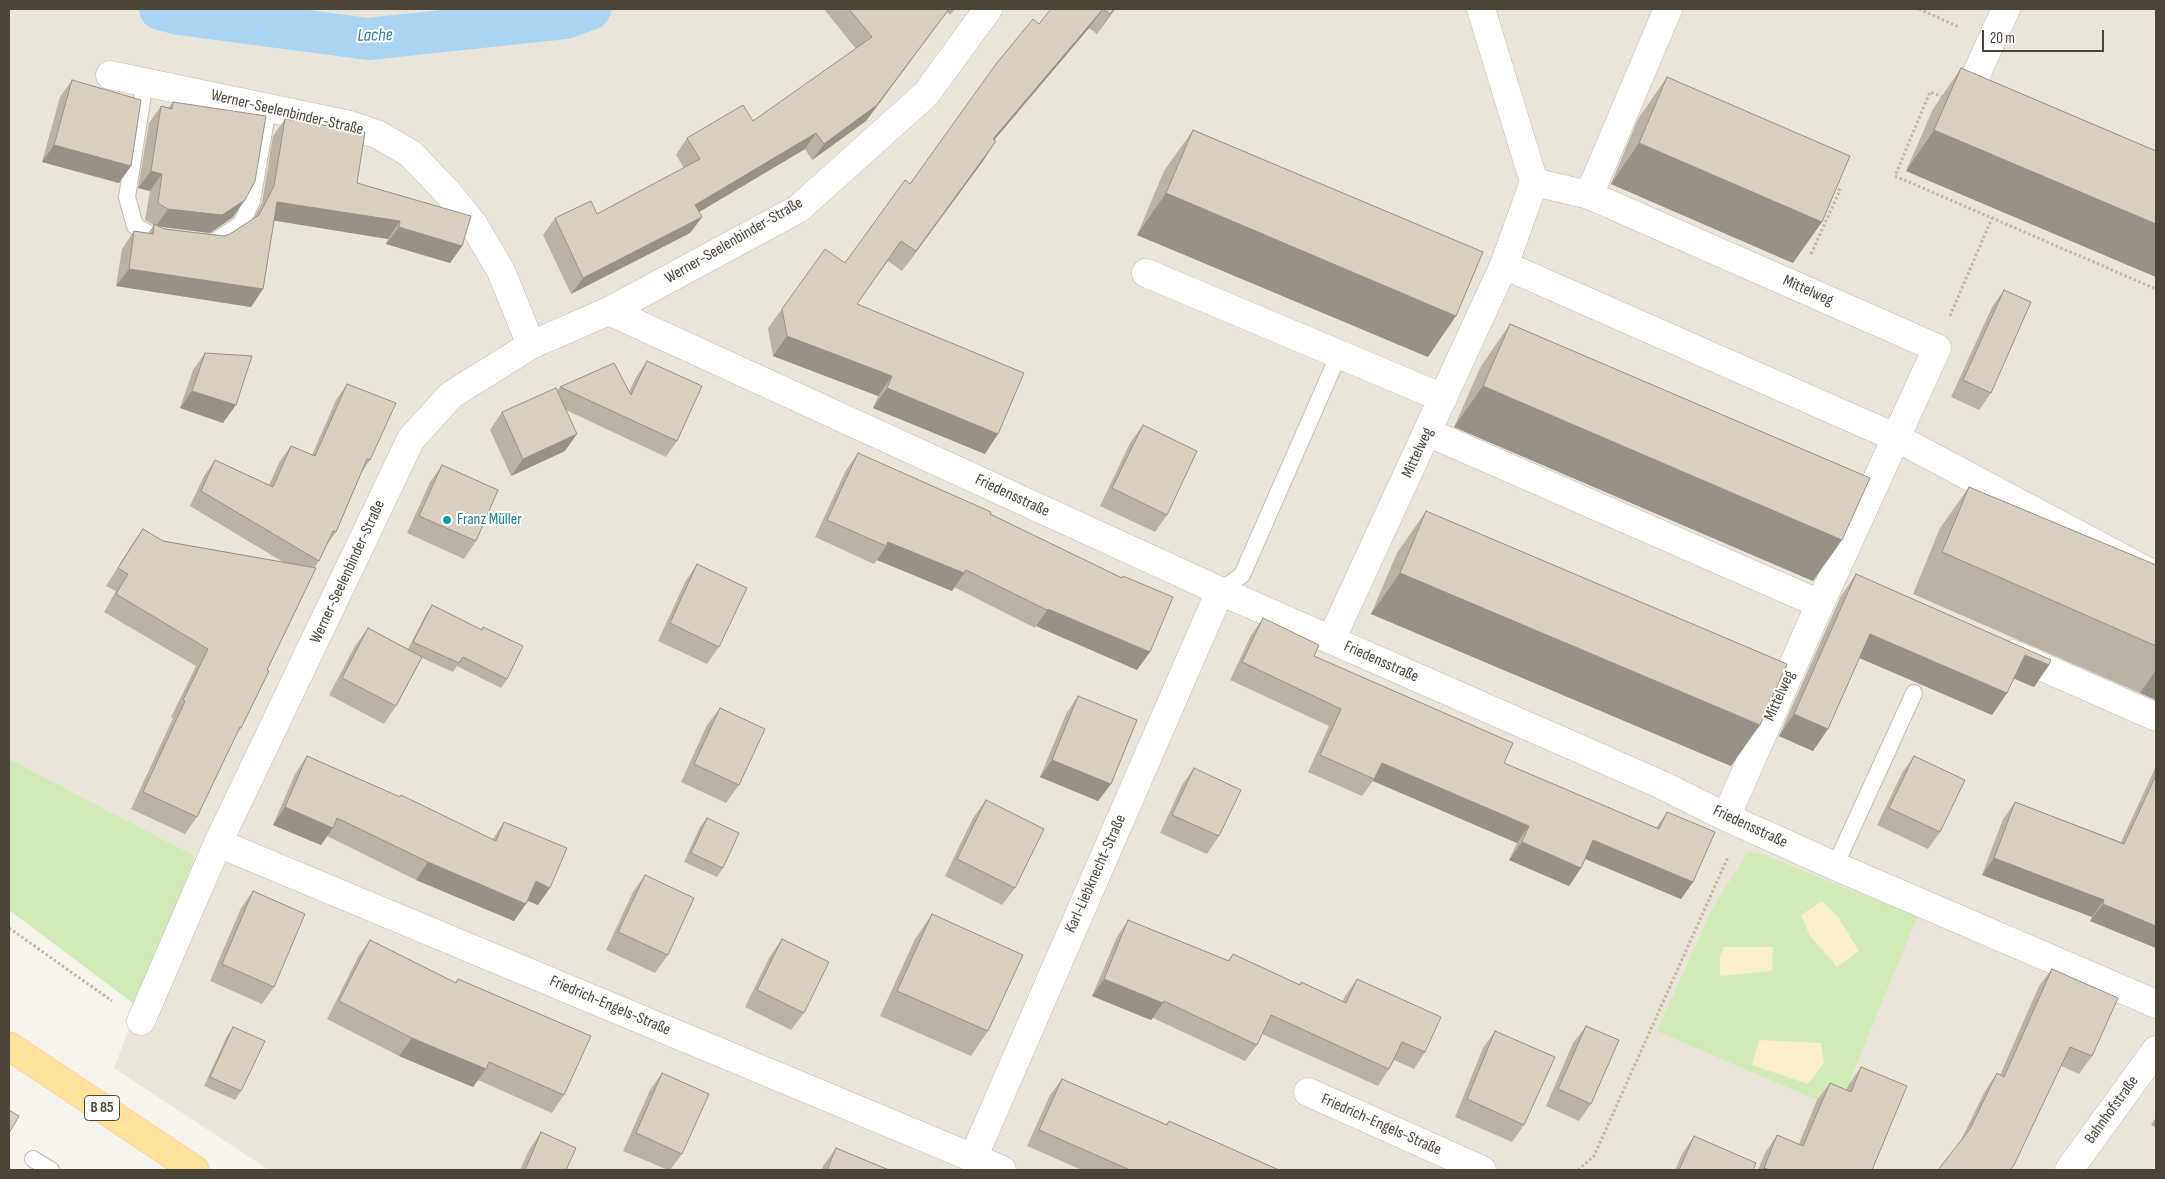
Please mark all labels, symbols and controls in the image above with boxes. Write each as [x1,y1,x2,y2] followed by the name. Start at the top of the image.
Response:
[1985,20,2108,52] scale bar
[357,25,393,47] water label: Lache
[1990,29,2015,48] text: 20 m
[209,86,365,140] street label: Werner-Seelenbinder-Straße
[662,194,806,288] street label: Werner-Seelenbinder-Straße
[1780,271,1836,311] street label: Mittelweg
[1398,425,1438,481] street label: Mittelweg
[972,470,1052,522] street label: Friedensstraße
[306,497,390,647] street label: Werner-Seelenbinder-Straße
[457,510,522,530] place label: Franz Müller
[441,514,453,526] marker: Franz Müller
[1341,637,1421,687] street label: Friedensstraße
[1760,668,1800,724] street label: Mittelweg
[1710,801,1790,853] street label: Friedensstraße
[1061,812,1131,936] street label: Karl-Liebknecht-Straße
[547,972,673,1040] street label: Friedrich-Engels-Straße
[2081,1072,2143,1148] street label: Bahnhofstraße
[1318,1090,1444,1160] street label: Friedrich-Engels-Straße
[84,1096,120,1120] road number: B 85

